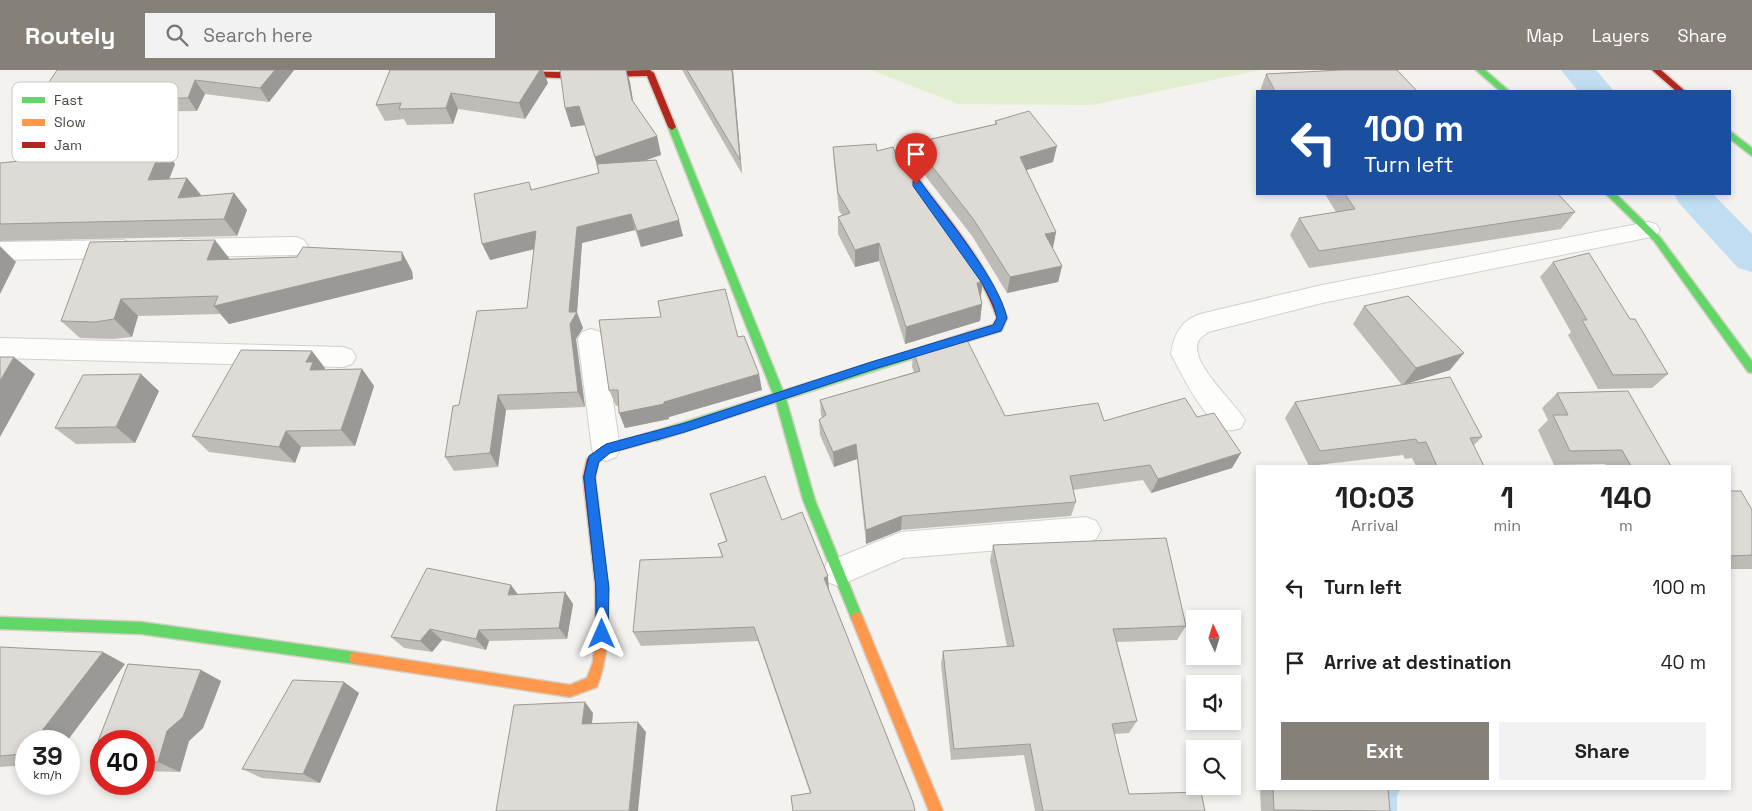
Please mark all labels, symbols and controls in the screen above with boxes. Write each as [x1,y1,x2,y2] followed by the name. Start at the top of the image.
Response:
[145,13,495,58] search box
[25,20,115,51] text: Routely
[163,21,191,49] icon: search
[203,23,313,48] text: Search here
[1526,24,1564,47] text: Map
[1592,24,1649,47] text: Layers
[1677,24,1727,47] text: Share
[12,82,178,162] legend
[54,91,83,109] text: Fast
[1364,107,1464,151] text: 100 m
[1281,110,1346,175] icon: left
[54,113,86,131] text: Slow
[895,133,937,184] pin
[54,136,82,154] text: Jam
[902,140,930,168] icon: arrive
[1364,150,1454,178] text: Turn left
[1335,478,1415,517] text: 10:03
[1500,478,1514,517] text: 1
[1600,478,1652,517] text: 140
[1351,515,1399,536] text: Arrival
[1494,515,1521,536] text: min
[1619,515,1633,536] text: m
[1281,574,1309,602] icon: left
[1324,575,1402,600] text: Turn left
[1652,575,1706,600] text: 100 m
[575,607,627,659] position arrow
[1186,610,1241,665] north arrow
[1186,610,1241,795] map controls
[1281,649,1309,677] icon: arrive
[1324,650,1512,675] text: Arrive at destination
[1661,650,1706,675] text: 40 m
[1186,675,1241,730] button: sound
[1281,722,1489,780] button: Exit
[1499,722,1706,780] button: Share
[90,730,155,795] speed limit sign: 40
[32,740,63,772] text: 39
[1186,740,1241,795] button: search
[33,767,62,783] text: km/h

